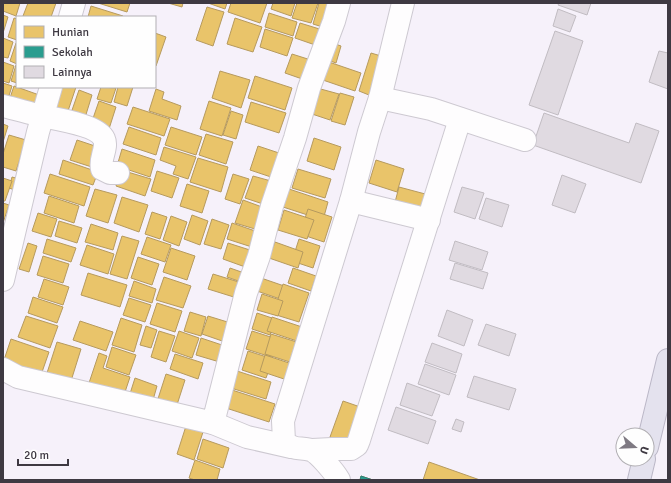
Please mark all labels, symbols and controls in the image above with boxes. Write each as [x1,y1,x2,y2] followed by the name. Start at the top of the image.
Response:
[16,16,156,88] legend
[52,25,89,40] text: Hunian
[52,45,93,60] text: Sekolah
[52,65,92,80] text: Lainnya
[615,427,655,467] north arrow
[18,441,68,467] scale bar
[637,444,651,456] text: U
[24,448,49,463] text: 20 m

